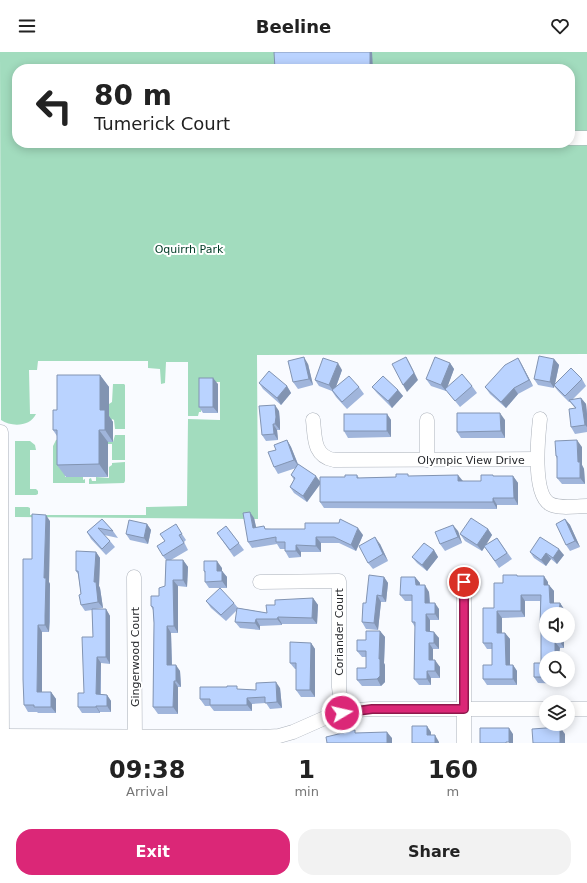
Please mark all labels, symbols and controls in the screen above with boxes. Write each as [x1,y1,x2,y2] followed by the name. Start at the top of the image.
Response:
[16,15,38,37] icon: menu
[549,15,571,37] icon: heart
[256,16,331,37] text: Beeline
[94,79,172,112] text: 80 m
[28,80,80,132] icon: left
[94,113,230,134] text: Tumerick Court
[155,243,224,256] park label: Oquirrh Park
[417,454,525,467] street label: Olympic View Drive
[447,565,481,599] pin
[453,571,475,593] icon: arrive
[333,587,346,676] street label: Coriander Court
[129,606,142,707] street label: Gingerwood Court
[539,607,575,731] map controls
[539,607,575,643] button: sound
[539,651,575,687] button: search
[321,692,363,734] position arrow
[539,695,575,731] button: layers
[109,756,185,784] text: 09:38
[298,756,315,784] text: 1
[428,756,478,784] text: 160
[126,784,168,799] text: Arrival
[294,784,319,799] text: min
[447,784,459,799] text: m
[16,829,290,875] button: Exit
[298,829,571,875] button: Share

